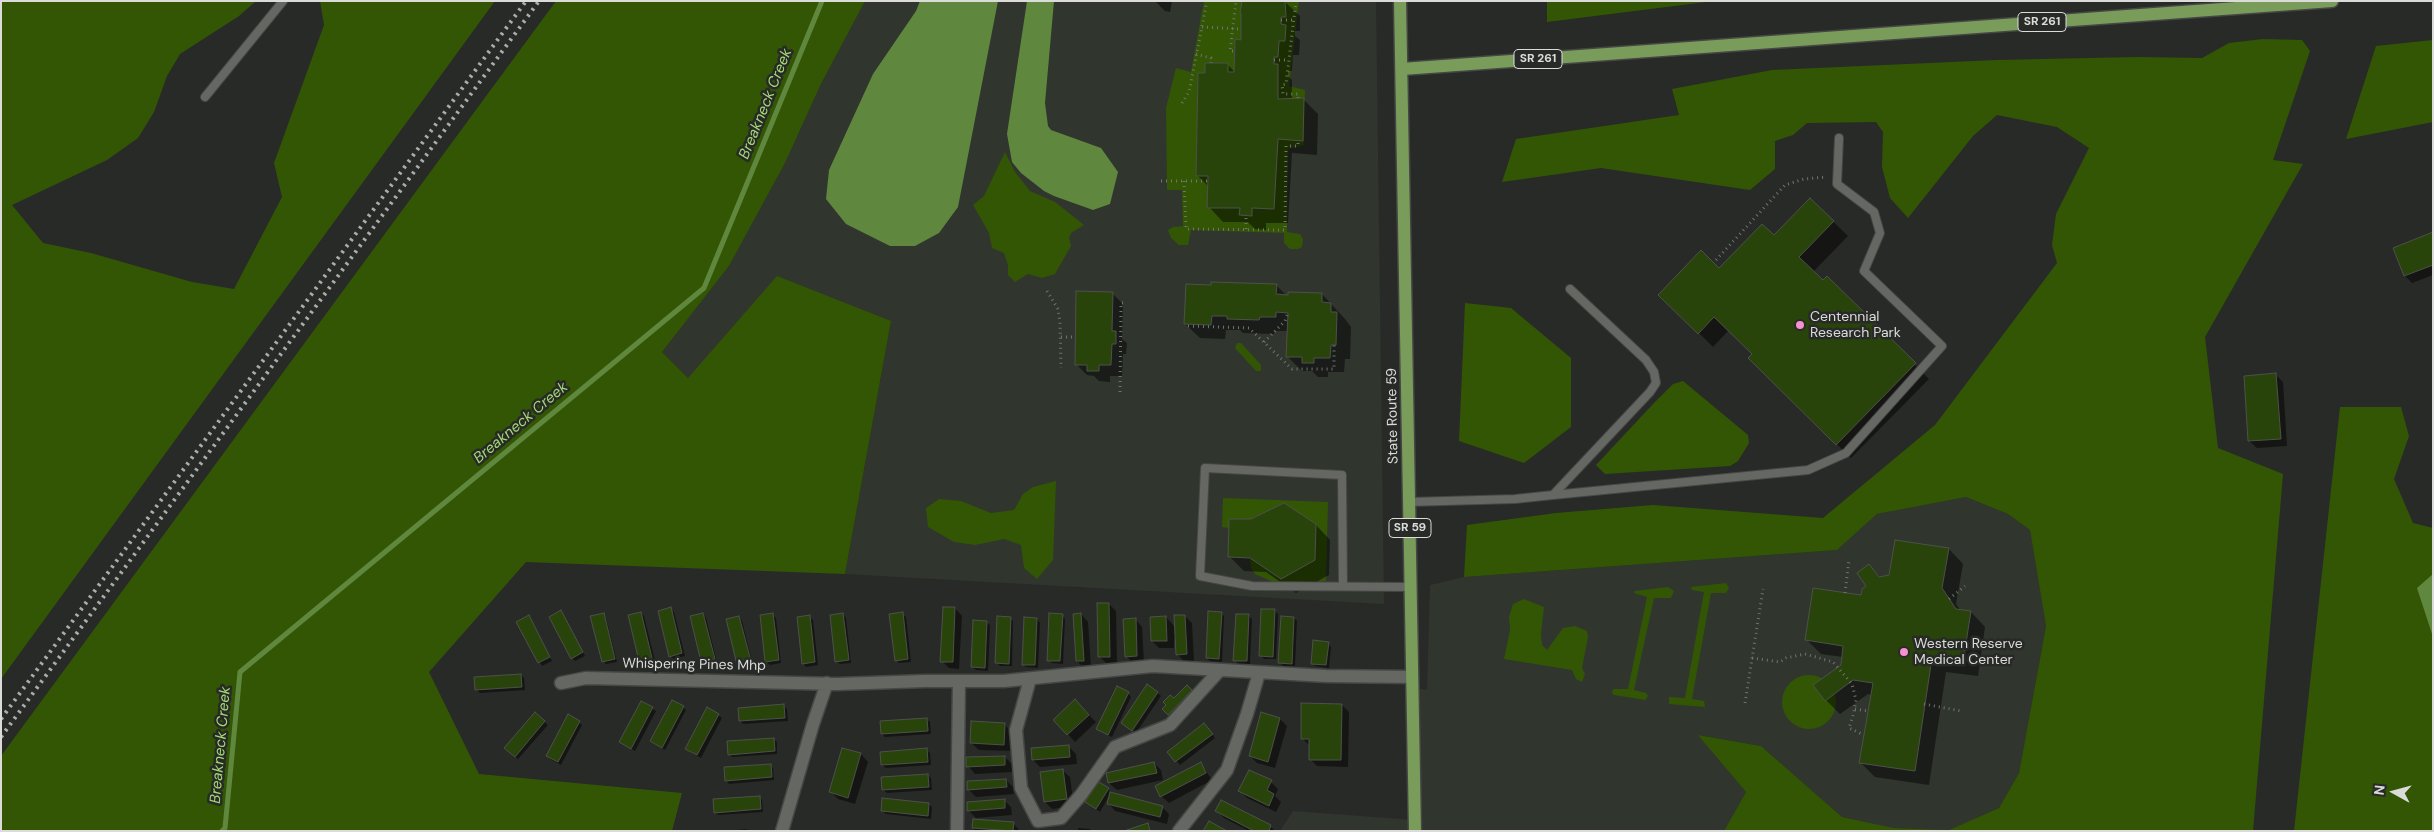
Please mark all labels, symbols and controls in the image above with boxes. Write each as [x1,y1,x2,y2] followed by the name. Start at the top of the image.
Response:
[2018,13,2066,32] road number: SR 261
[736,46,796,162] water label: Breakneck Creek
[1514,50,1562,68] road number: SR 261
[1810,309,1901,342] place label: Centennial Research Park
[1794,319,1806,331] marker: Centennial Research Park
[1384,368,1402,464] street label: State Route 59
[470,378,572,468] water label: Breakneck Creek
[1389,518,1431,538] road number: SR 59
[1914,636,2023,669] place label: Western Reserve Medical Center
[1898,646,1910,658] marker: Western Reserve Medical Center
[622,655,766,675] street label: Whispering Pines Mhp
[207,686,235,804] water label: Breakneck Creek
[2369,767,2419,817] north arrow
[2370,784,2389,796] text: N

